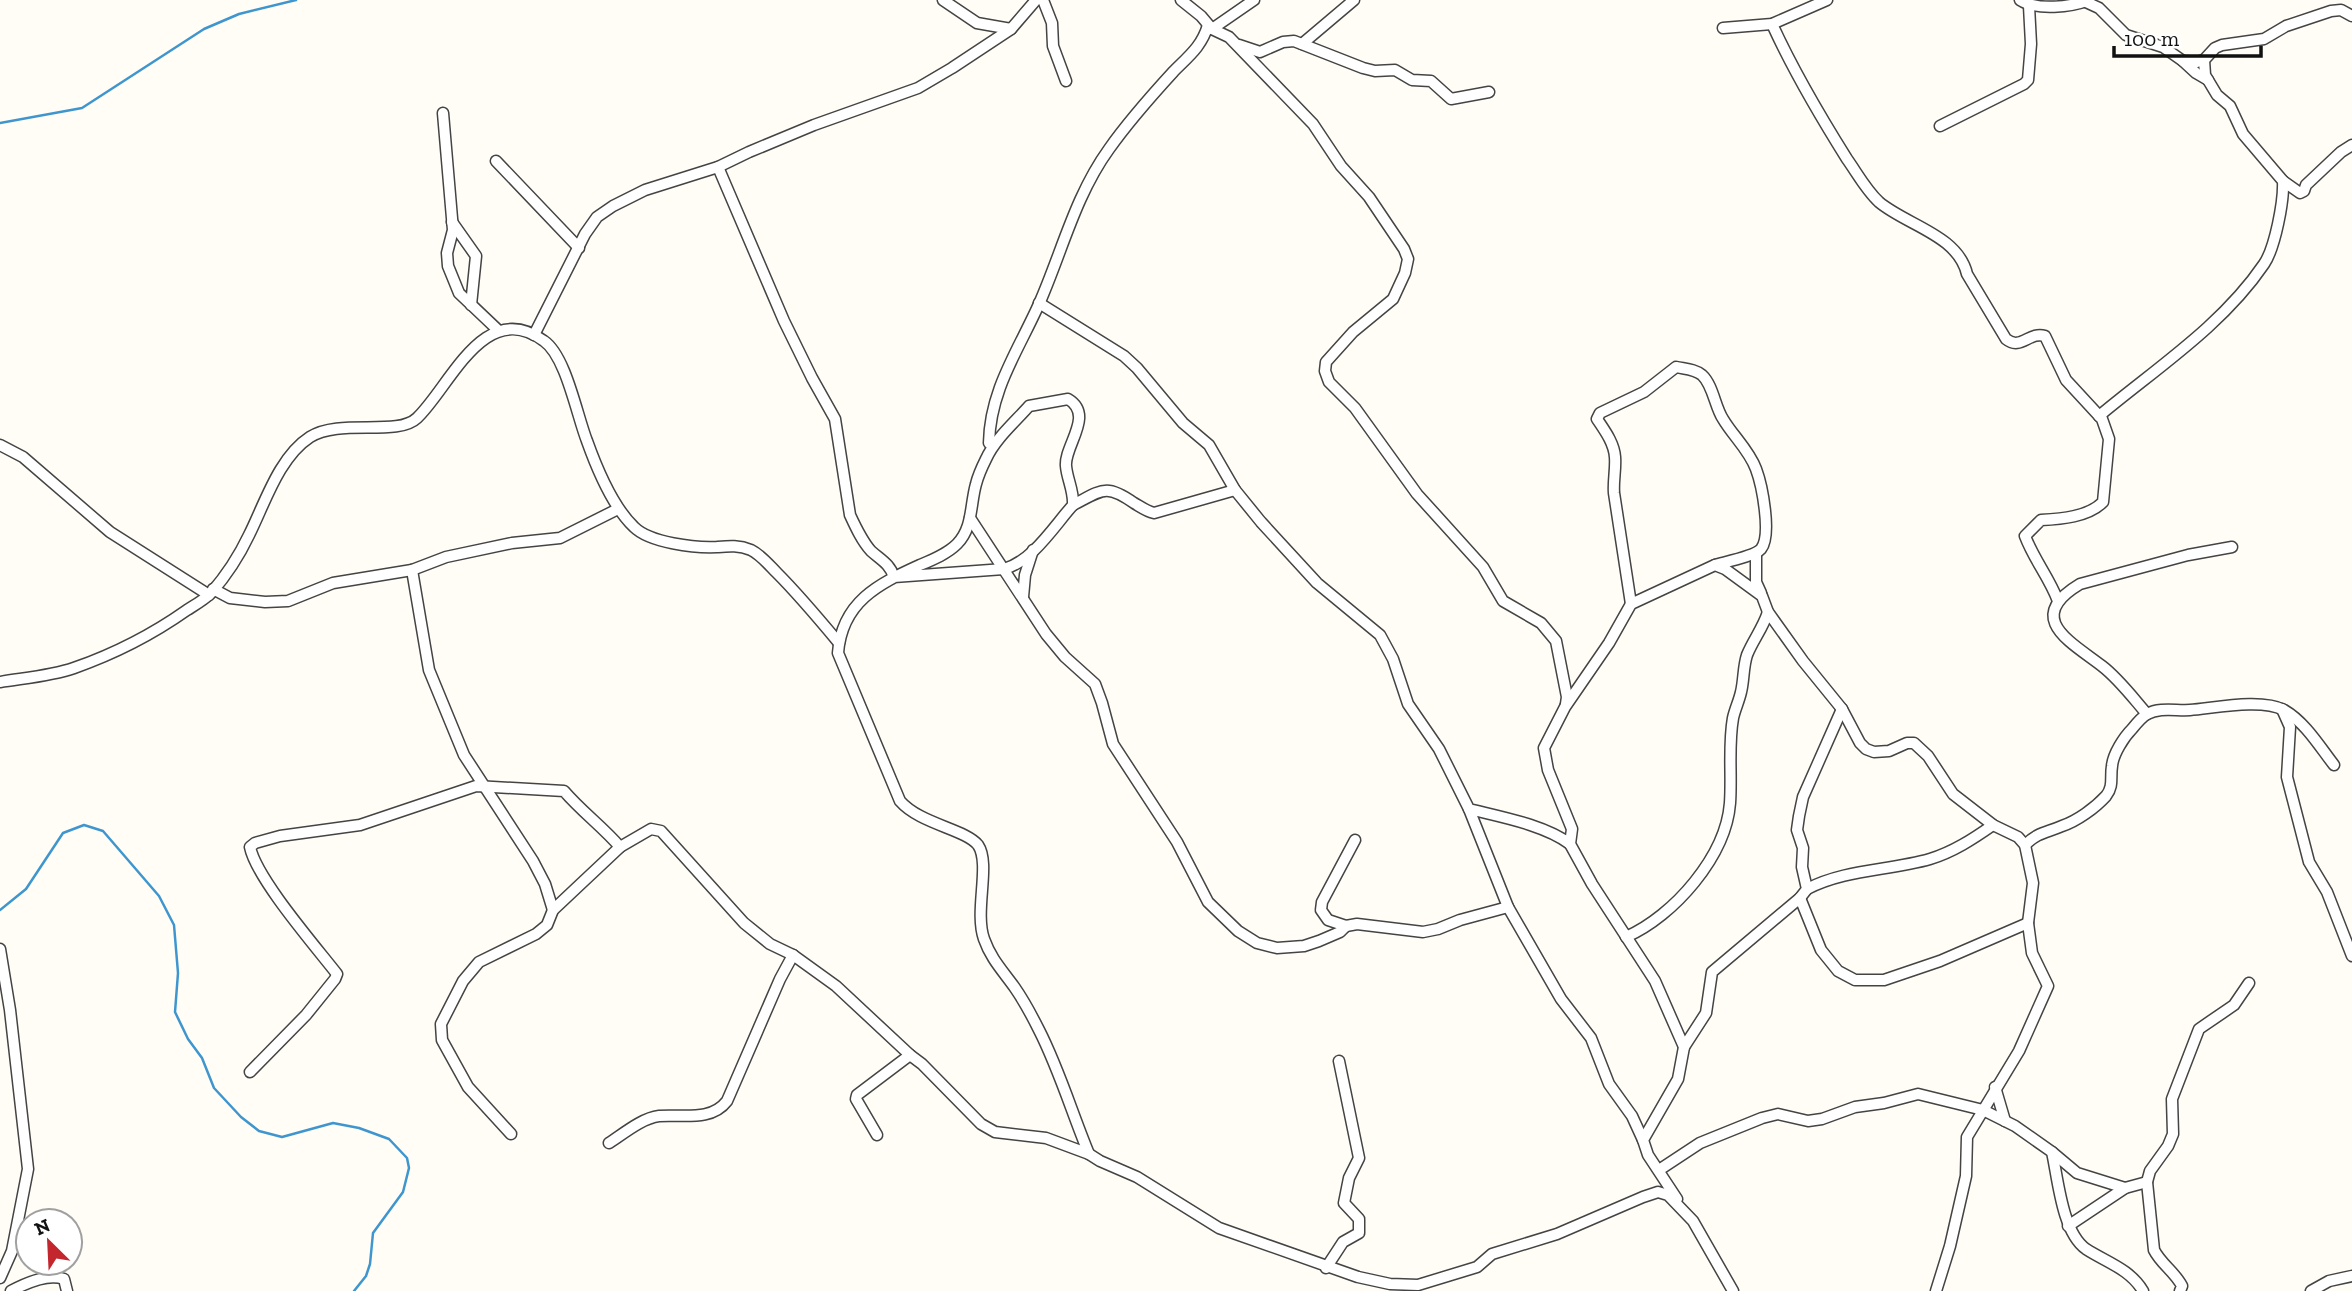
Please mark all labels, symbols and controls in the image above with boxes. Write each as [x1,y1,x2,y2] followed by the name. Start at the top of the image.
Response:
[2114,14,2261,58] scale bar
[2124,26,2179,51] text: 100 m
[14,1207,84,1277] north arrow
[31,1213,54,1240] text: N

